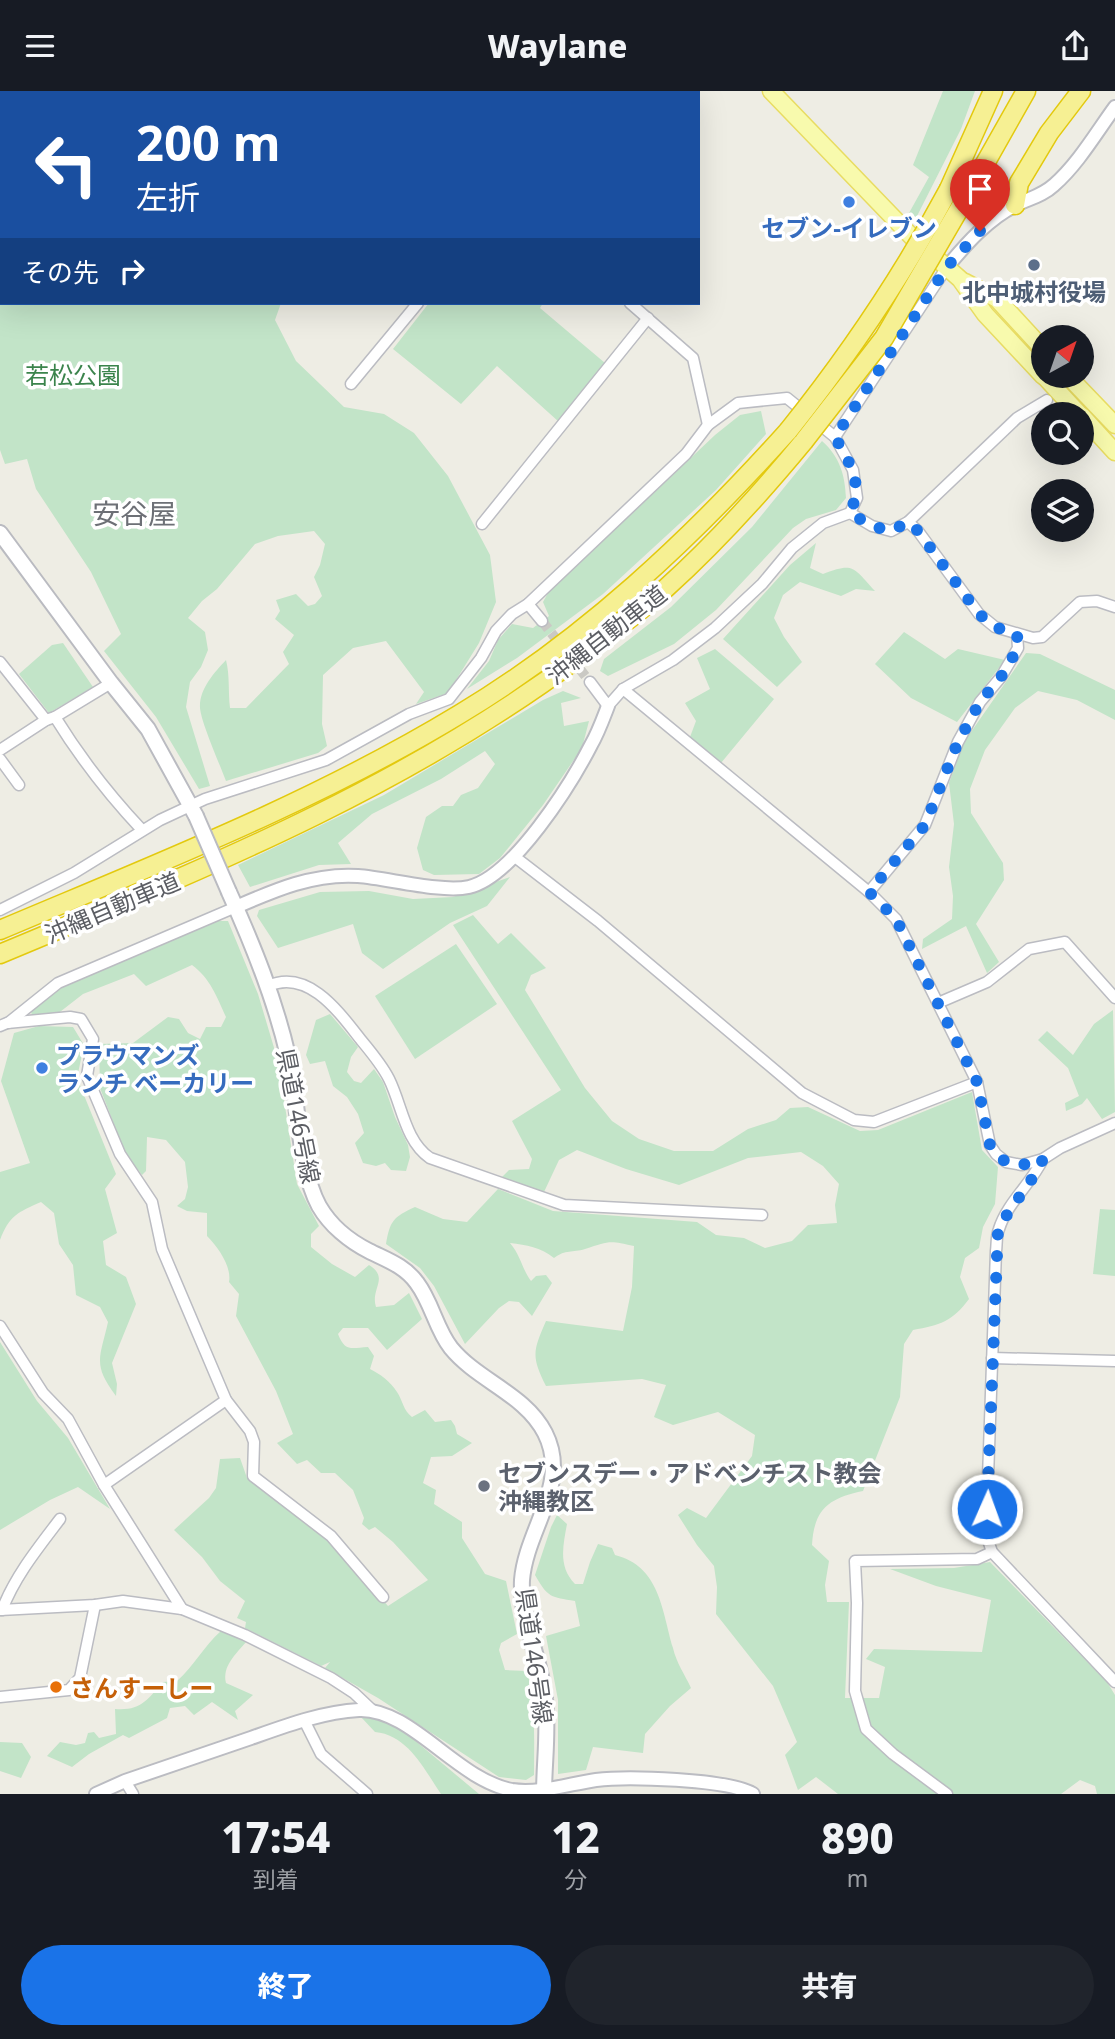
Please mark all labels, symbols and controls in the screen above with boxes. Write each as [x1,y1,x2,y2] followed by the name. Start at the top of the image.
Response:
[488,24,627,67] text: Waylane
[21,27,59,65] icon: menu
[1056,27,1094,65] icon: share
[136,109,281,175] text: 200 m
[21,119,112,210] icon: left
[950,159,1010,231] pin
[961,170,999,208] icon: arrive
[136,175,200,218] text: 左折
[841,194,857,210] marker: セブン-イレブン
[761,211,937,244] place label: セブン-イレブン
[113,252,151,290] icon: right
[21,254,99,290] text: その先
[1026,257,1042,273] marker: 北中城村役場
[962,275,1106,308] place label: 北中城村役場
[1031,325,1094,389] north arrow
[1031,325,1094,542] map controls
[25,358,121,391] park label: 若松公園
[1031,402,1094,465] button: search
[1031,479,1094,542] button: layers
[92,494,176,532] district label: 安谷屋
[539,577,673,691] street label: 沖縄自動車道
[39,864,185,950] street label: 沖縄自動車道
[56,1038,254,1099] place label: プラウマンズ ランチ ベーカリー
[270,1046,328,1186] street label: 県道146号線
[34,1060,50,1076] marker: プラウマンズ ランチ ベーカリー
[498,1456,882,1517] place label: セブンスデー・アドベンチスト教会 沖縄教区
[950,1472,1024,1546] position arrow
[476,1478,492,1494] marker: セブンスデー・アドベンチスト教会 沖縄教区
[509,1586,561,1726] street label: 県道146号線
[70,1671,214,1704] place label: さんすーしー
[48,1679,64,1695] marker: さんすーしー
[221,1808,330,1865] text: 17:54
[551,1808,600,1865] text: 12
[821,1809,894,1866] text: 890
[847,1862,868,1894] text: m
[253,1863,299,1895] text: 到着
[564,1863,587,1895] text: 分
[21,1945,551,2025] button: 終了
[565,1945,1094,2025] button: 共有

